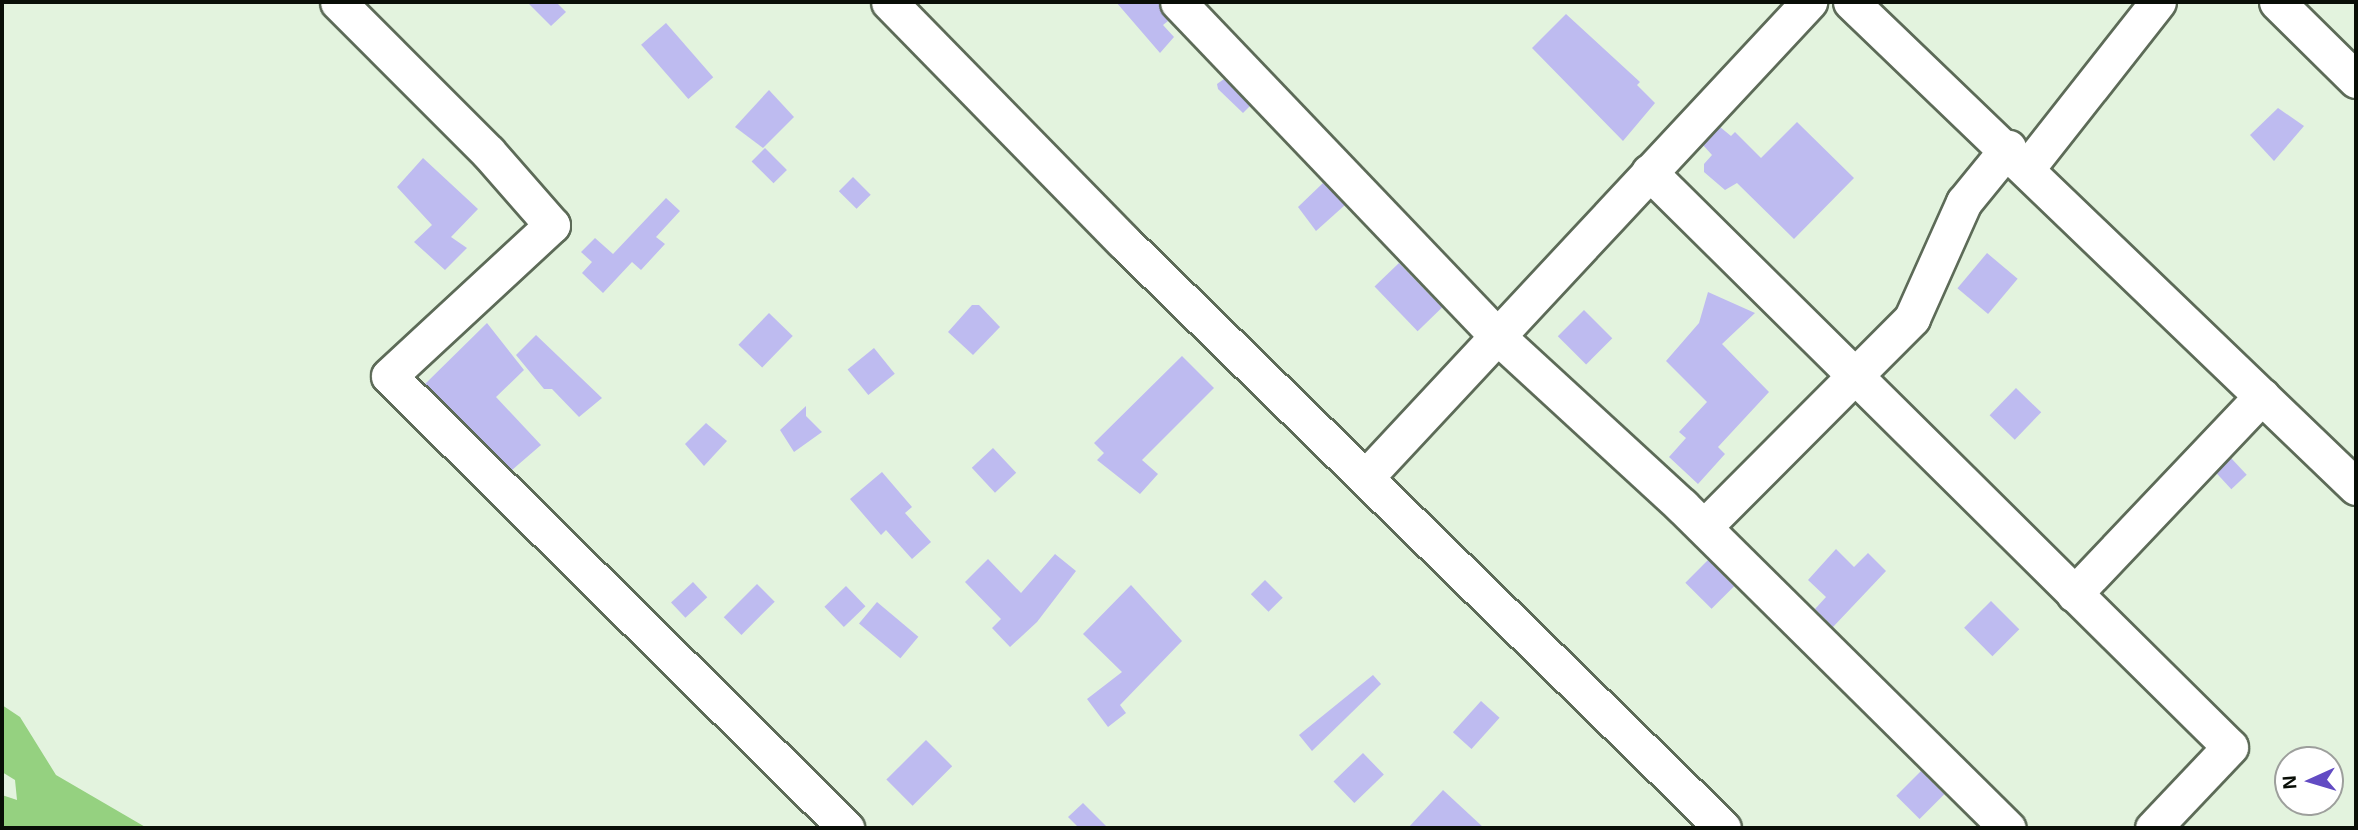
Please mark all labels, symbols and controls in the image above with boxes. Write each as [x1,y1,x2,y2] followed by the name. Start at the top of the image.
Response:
[2274,746,2344,816] north arrow
[2279,775,2301,790] text: N

